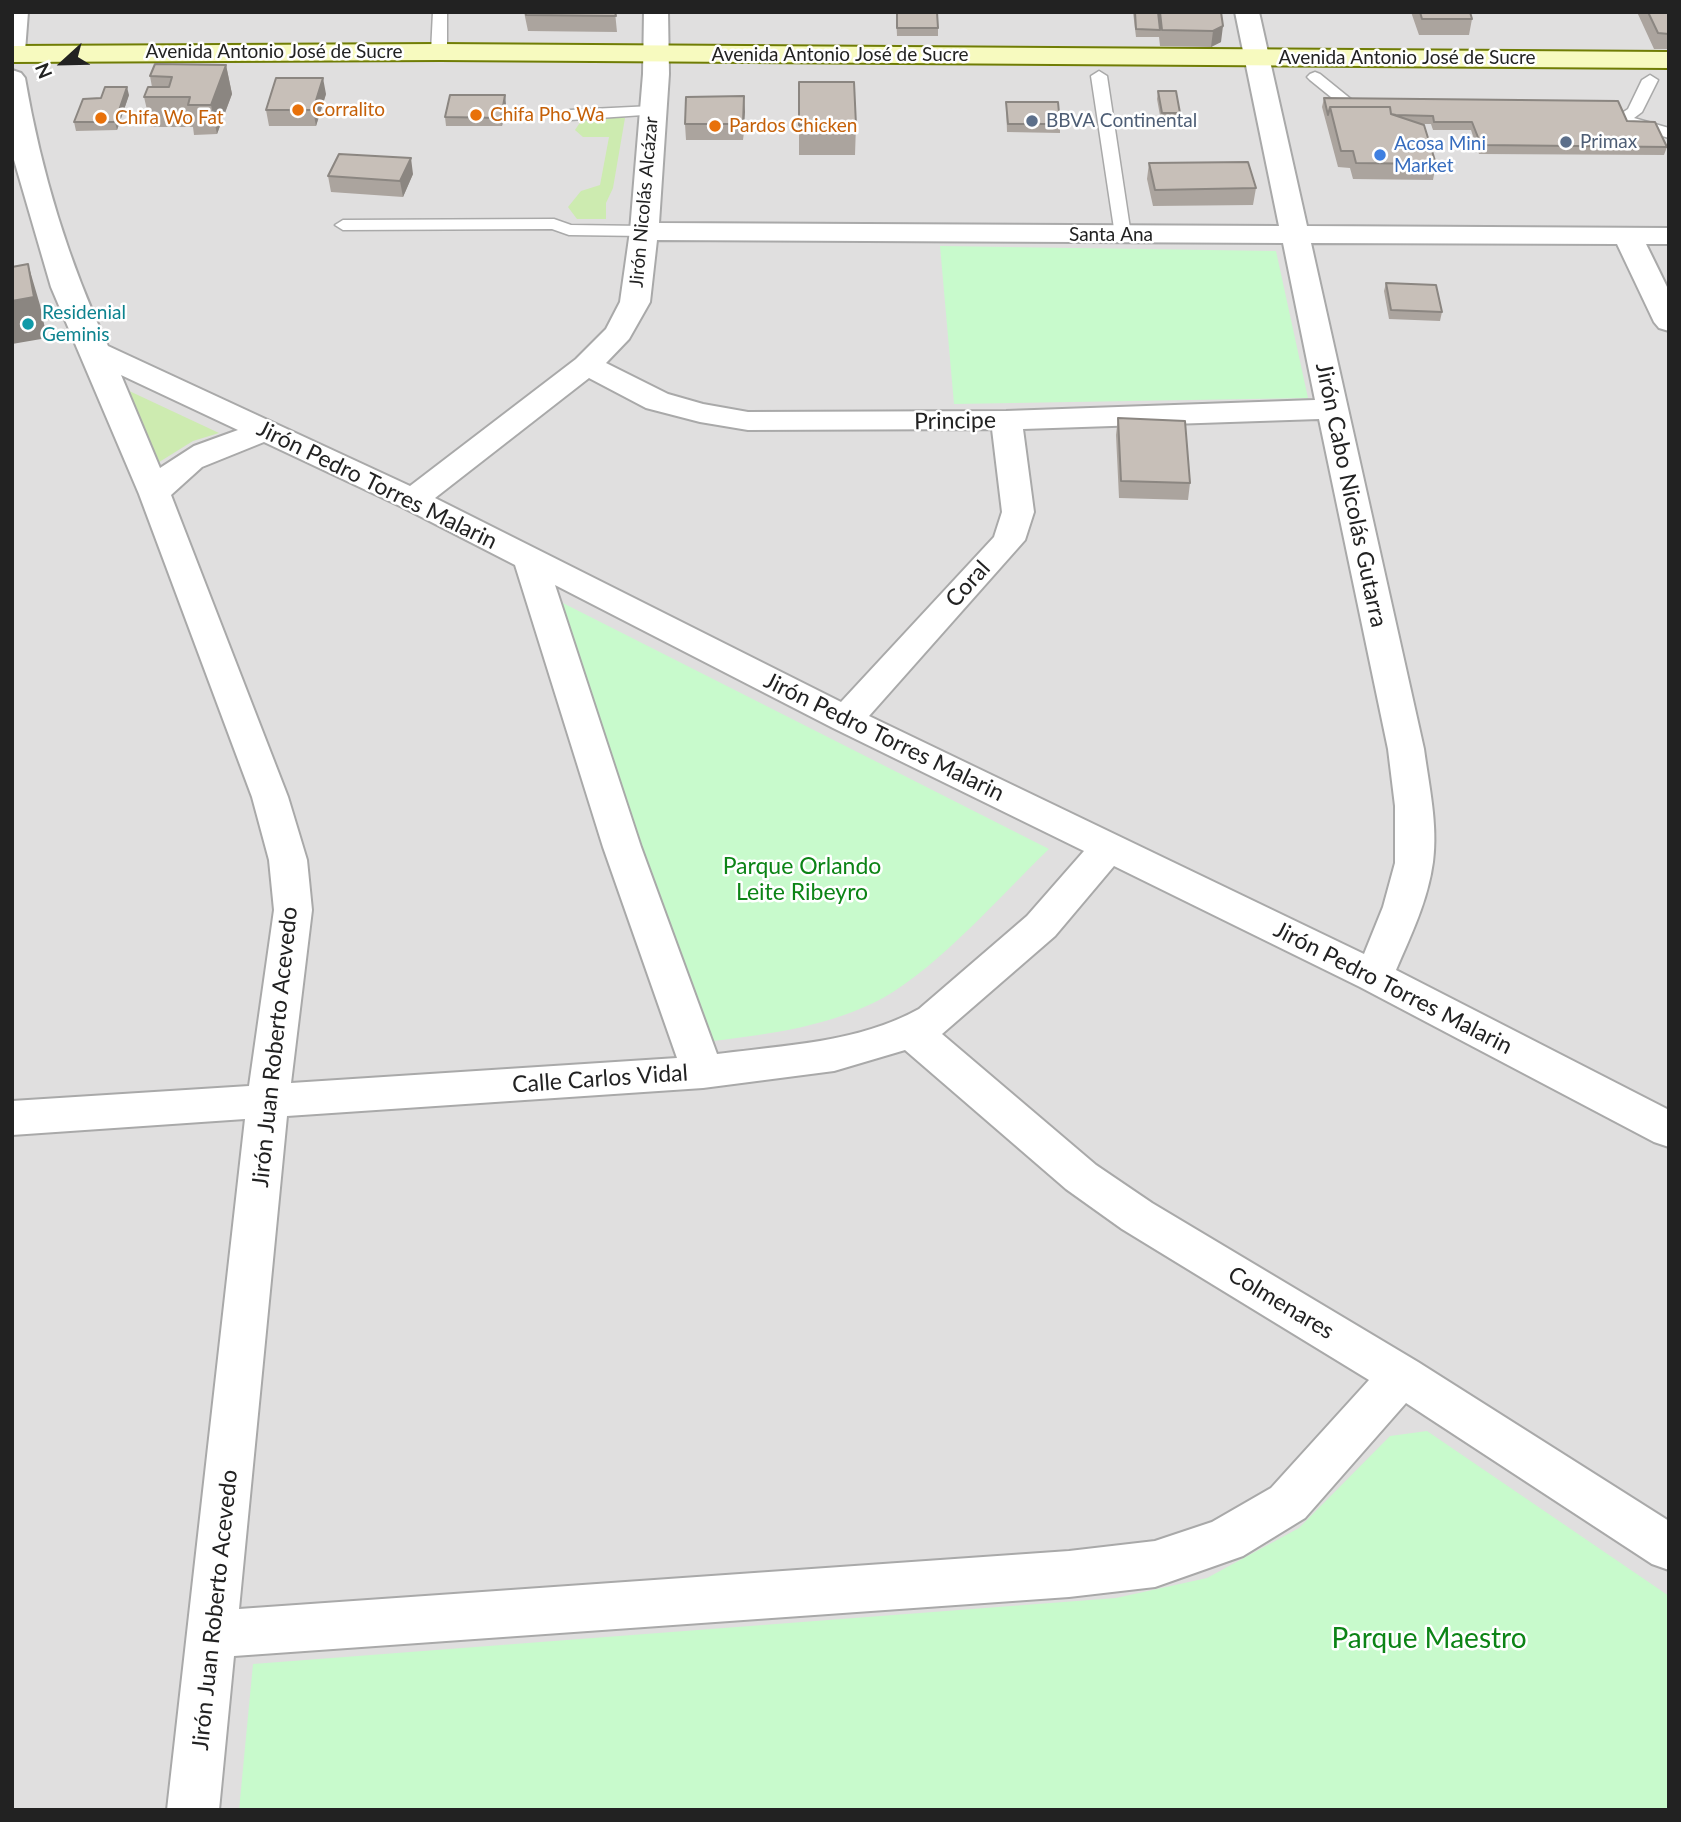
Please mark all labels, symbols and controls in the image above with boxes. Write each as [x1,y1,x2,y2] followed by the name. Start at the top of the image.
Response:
[28,28,98,98] north arrow
[146,41,402,63] street label: Avenida Antonio José de Sucre
[712,44,968,66] street label: Avenida Antonio José de Sucre
[1279,47,1535,69] street label: Avenida Antonio José de Sucre
[30,60,56,82] text: N
[312,99,385,121] place label: Corralito
[290,102,306,118] marker: Corralito
[490,104,604,126] place label: Chifa Pho Wa
[115,107,224,129] place label: Chifa Wo Fat
[468,107,484,123] marker: Chifa Pho Wa
[93,110,109,126] marker: Chifa Wo Fat
[1046,110,1197,132] place label: BBVA Continental
[1024,113,1040,129] marker: BBVA Continental
[729,115,857,137] place label: Pardos Chicken
[625,116,663,288] street label: Jirón Nicolás Alcázar
[707,118,723,134] marker: Pardos Chicken
[1580,131,1637,153] place label: Primax
[1394,133,1486,177] place label: Acosa Mini Market
[1558,134,1574,150] marker: Primax
[1372,147,1388,163] marker: Acosa Mini Market
[1069,224,1153,246] street label: Santa Ana
[42,302,126,346] place label: Residenial Geminis
[20,316,36,332] marker: Residenial Geminis
[1309,360,1393,630] street label: Jirón Cabo Nicolás Gutarra
[914,406,996,436] street label: Principe
[252,415,502,555] street label: Jirón Pedro Torres Malarin
[940,555,996,613] street label: Coral
[759,667,1009,807] street label: Jirón Pedro Torres Malarin
[723,853,881,907] park label: Parque Orlando Leite Ribeyro
[247,905,303,1189] street label: Jirón Juan Roberto Acevedo
[1269,916,1517,1060] street label: Jirón Pedro Torres Malarin
[511,1059,689,1099] street label: Calle Carlos Vidal
[1223,1261,1339,1345] street label: Colmenares
[187,1468,243,1752] street label: Jirón Juan Roberto Acevedo
[1331,1622,1527,1656] park label: Parque Maestro

